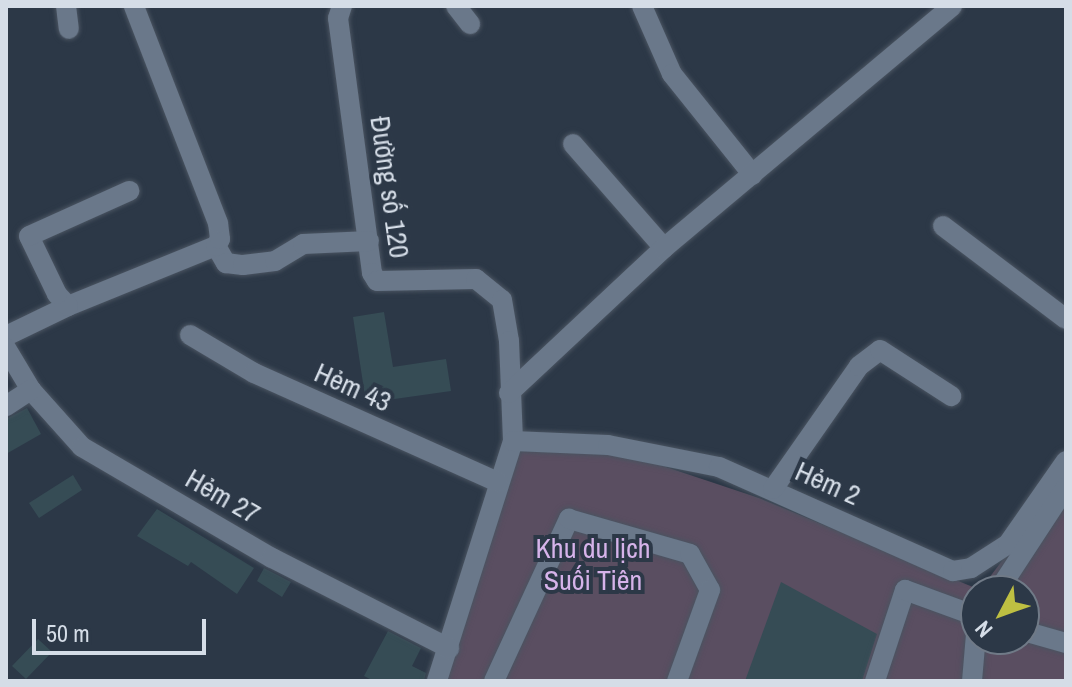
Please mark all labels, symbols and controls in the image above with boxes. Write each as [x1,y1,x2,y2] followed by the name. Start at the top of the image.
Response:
[363,114,417,260] street label: Đường số 120
[309,355,397,419] street label: Hẻm 43
[790,454,866,512] street label: Hẻm 2
[180,461,266,531] street label: Hẻm 27
[536,531,650,597] park label: Khu du lịch Suối Tiên
[960,575,1040,655] north arrow
[36,603,210,653] scale bar
[968,615,999,644] text: N
[46,617,90,649] text: 50 m

